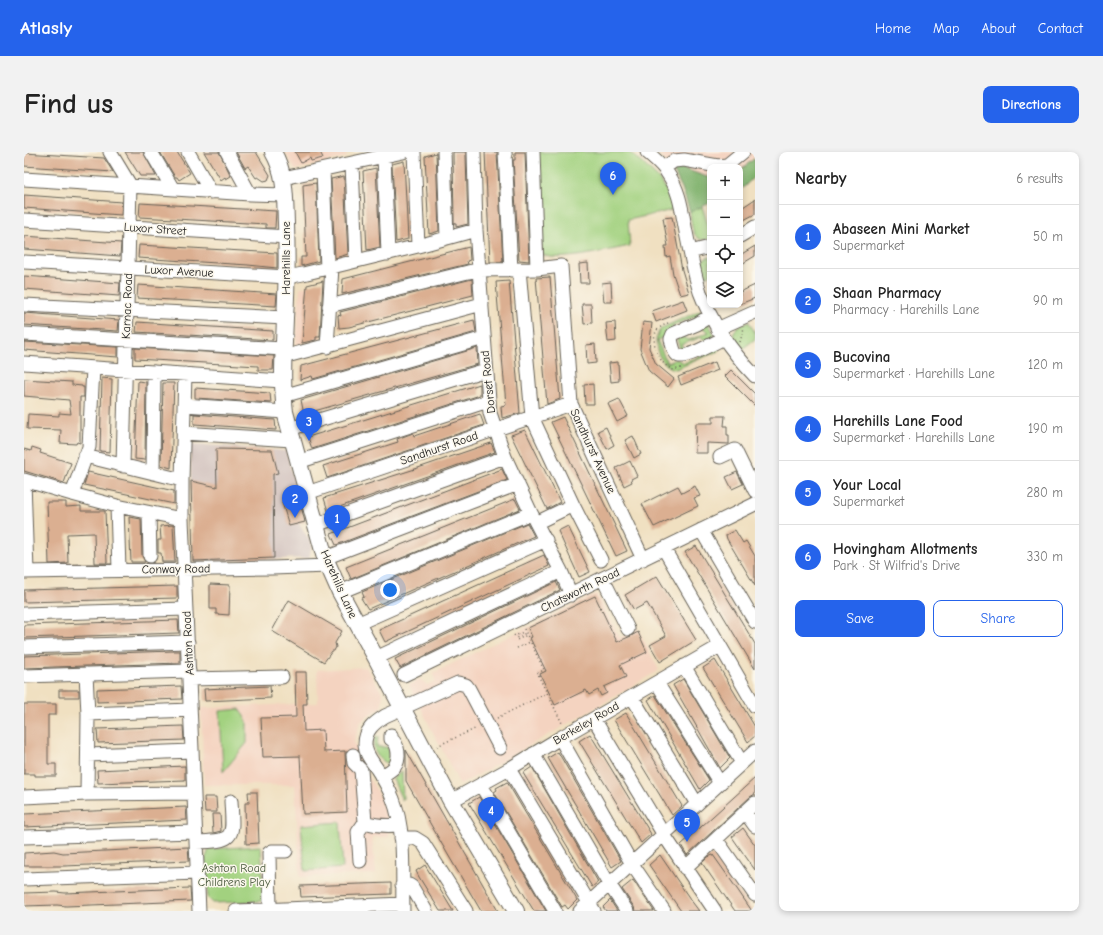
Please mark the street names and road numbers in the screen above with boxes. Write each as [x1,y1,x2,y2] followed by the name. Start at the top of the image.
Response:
[123,220,187,238] street label: Luxor Street
[279,221,293,295] street label: Harehills Lane
[144,262,214,280] street label: Luxor Avenue
[119,273,135,339] street label: Karnac Road
[478,350,498,414] street label: Dorset Road
[567,406,619,496] street label: Sandhurst Avenue
[398,428,480,468] street label: Sandhurst Road
[318,548,360,620] street label: Harehills Lane
[141,561,211,577] street label: Conway Road
[538,565,622,615] street label: Chatsworth Road
[179,610,197,676] street label: Ashton Road
[551,699,621,747] street label: Berkeley Road

